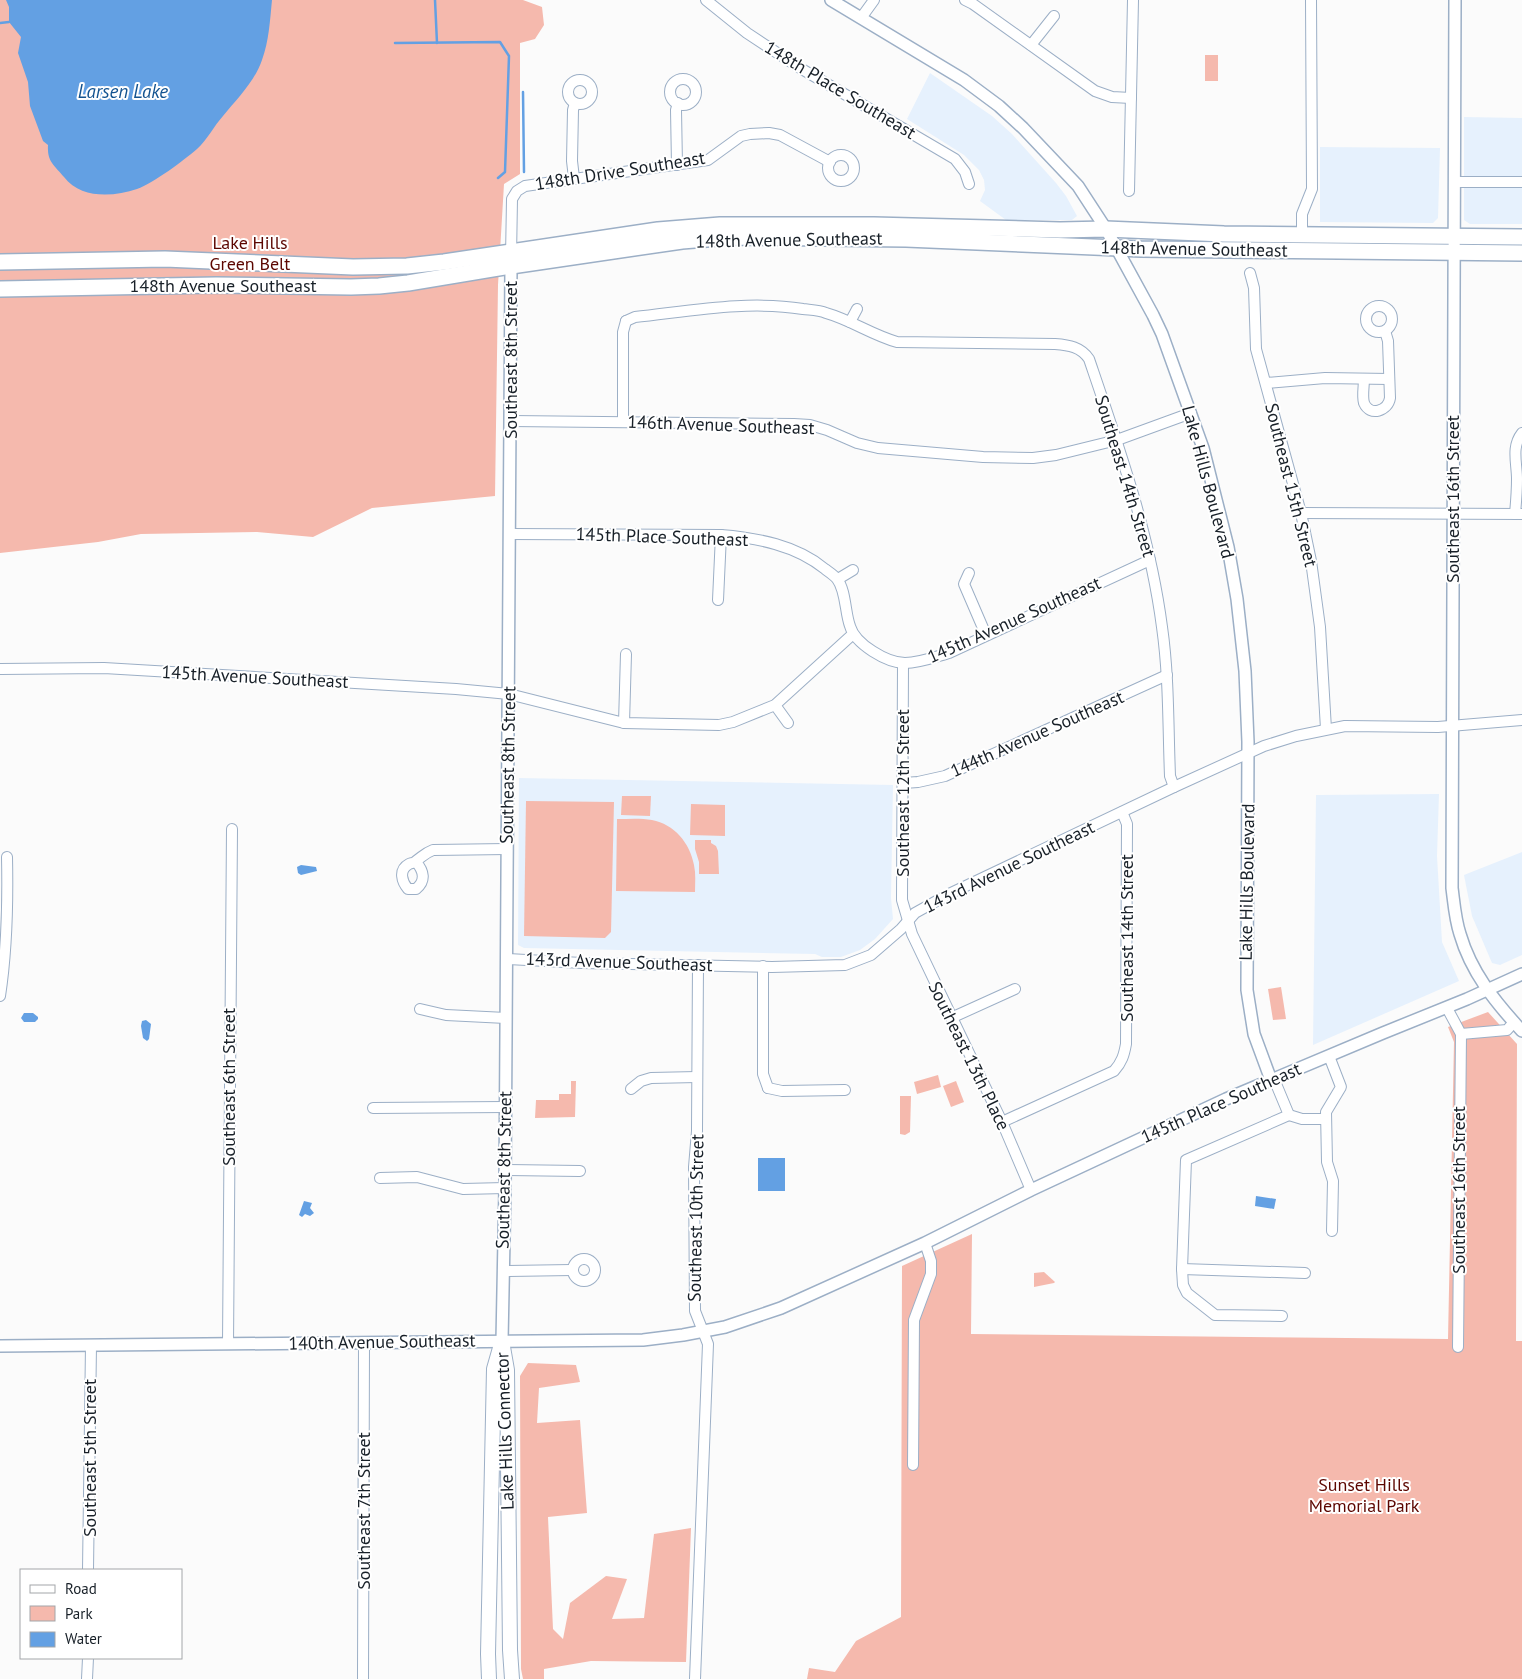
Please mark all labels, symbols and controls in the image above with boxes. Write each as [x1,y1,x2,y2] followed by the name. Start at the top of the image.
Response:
[760,35,920,144] street label: 148th Place Southeast
[78,79,168,103] water label: Larsen Lake
[533,146,707,195] street label: 148th Drive Southeast
[695,226,883,253] street label: 148th Avenue Southeast
[210,231,290,275] park label: Lake Hills Green Belt
[1100,235,1288,262] street label: 148th Avenue Southeast
[129,274,317,297] street label: 148th Avenue Southeast
[499,281,522,439] street label: Southeast 8th Street
[1090,392,1161,559] street label: Southeast 14th Street
[1260,401,1323,569] street label: Southeast 15th Street
[1177,403,1240,561] street label: Lake Hills Boulevard
[627,410,815,439] street label: 146th Avenue Southeast
[1441,415,1464,583] street label: Southeast 16th Street
[575,522,749,551] street label: 145th Place Southeast
[924,571,1104,668] street label: 145th Avenue Southeast
[161,660,349,693] street label: 145th Avenue Southeast
[947,685,1127,782] street label: 144th Avenue Southeast
[495,686,520,844] street label: Southeast 8th Street
[891,709,914,877] street label: Southeast 12th Street
[1234,803,1259,961] street label: Lake Hills Boulevard
[920,815,1098,918] street label: 143rd Avenue Southeast
[1115,854,1138,1022] street label: Southeast 14th Street
[525,947,713,976] street label: 143rd Avenue Southeast
[923,978,1015,1134] street label: Southeast 13th Place
[217,1008,240,1166] street label: Southeast 6th Street
[1137,1057,1304,1148] street label: 145th Place Southeast
[491,1091,516,1249] street label: Southeast 8th Street
[1447,1106,1470,1274] street label: Southeast 16th Street
[683,1134,708,1302] street label: Southeast 10th Street
[288,1328,476,1355] street label: 140th Avenue Southeast
[490,1352,519,1510] street label: Lake Hills Connector
[78,1379,101,1537] street label: Southeast 5th Street
[352,1432,375,1590] street label: Southeast 7th Street
[1309,1473,1420,1517] park label: Sunset Hills Memorial Park
[20,1569,182,1659] legend
[65,1579,97,1598] text: Road
[65,1604,93,1623] text: Park
[65,1629,102,1648] text: Water

